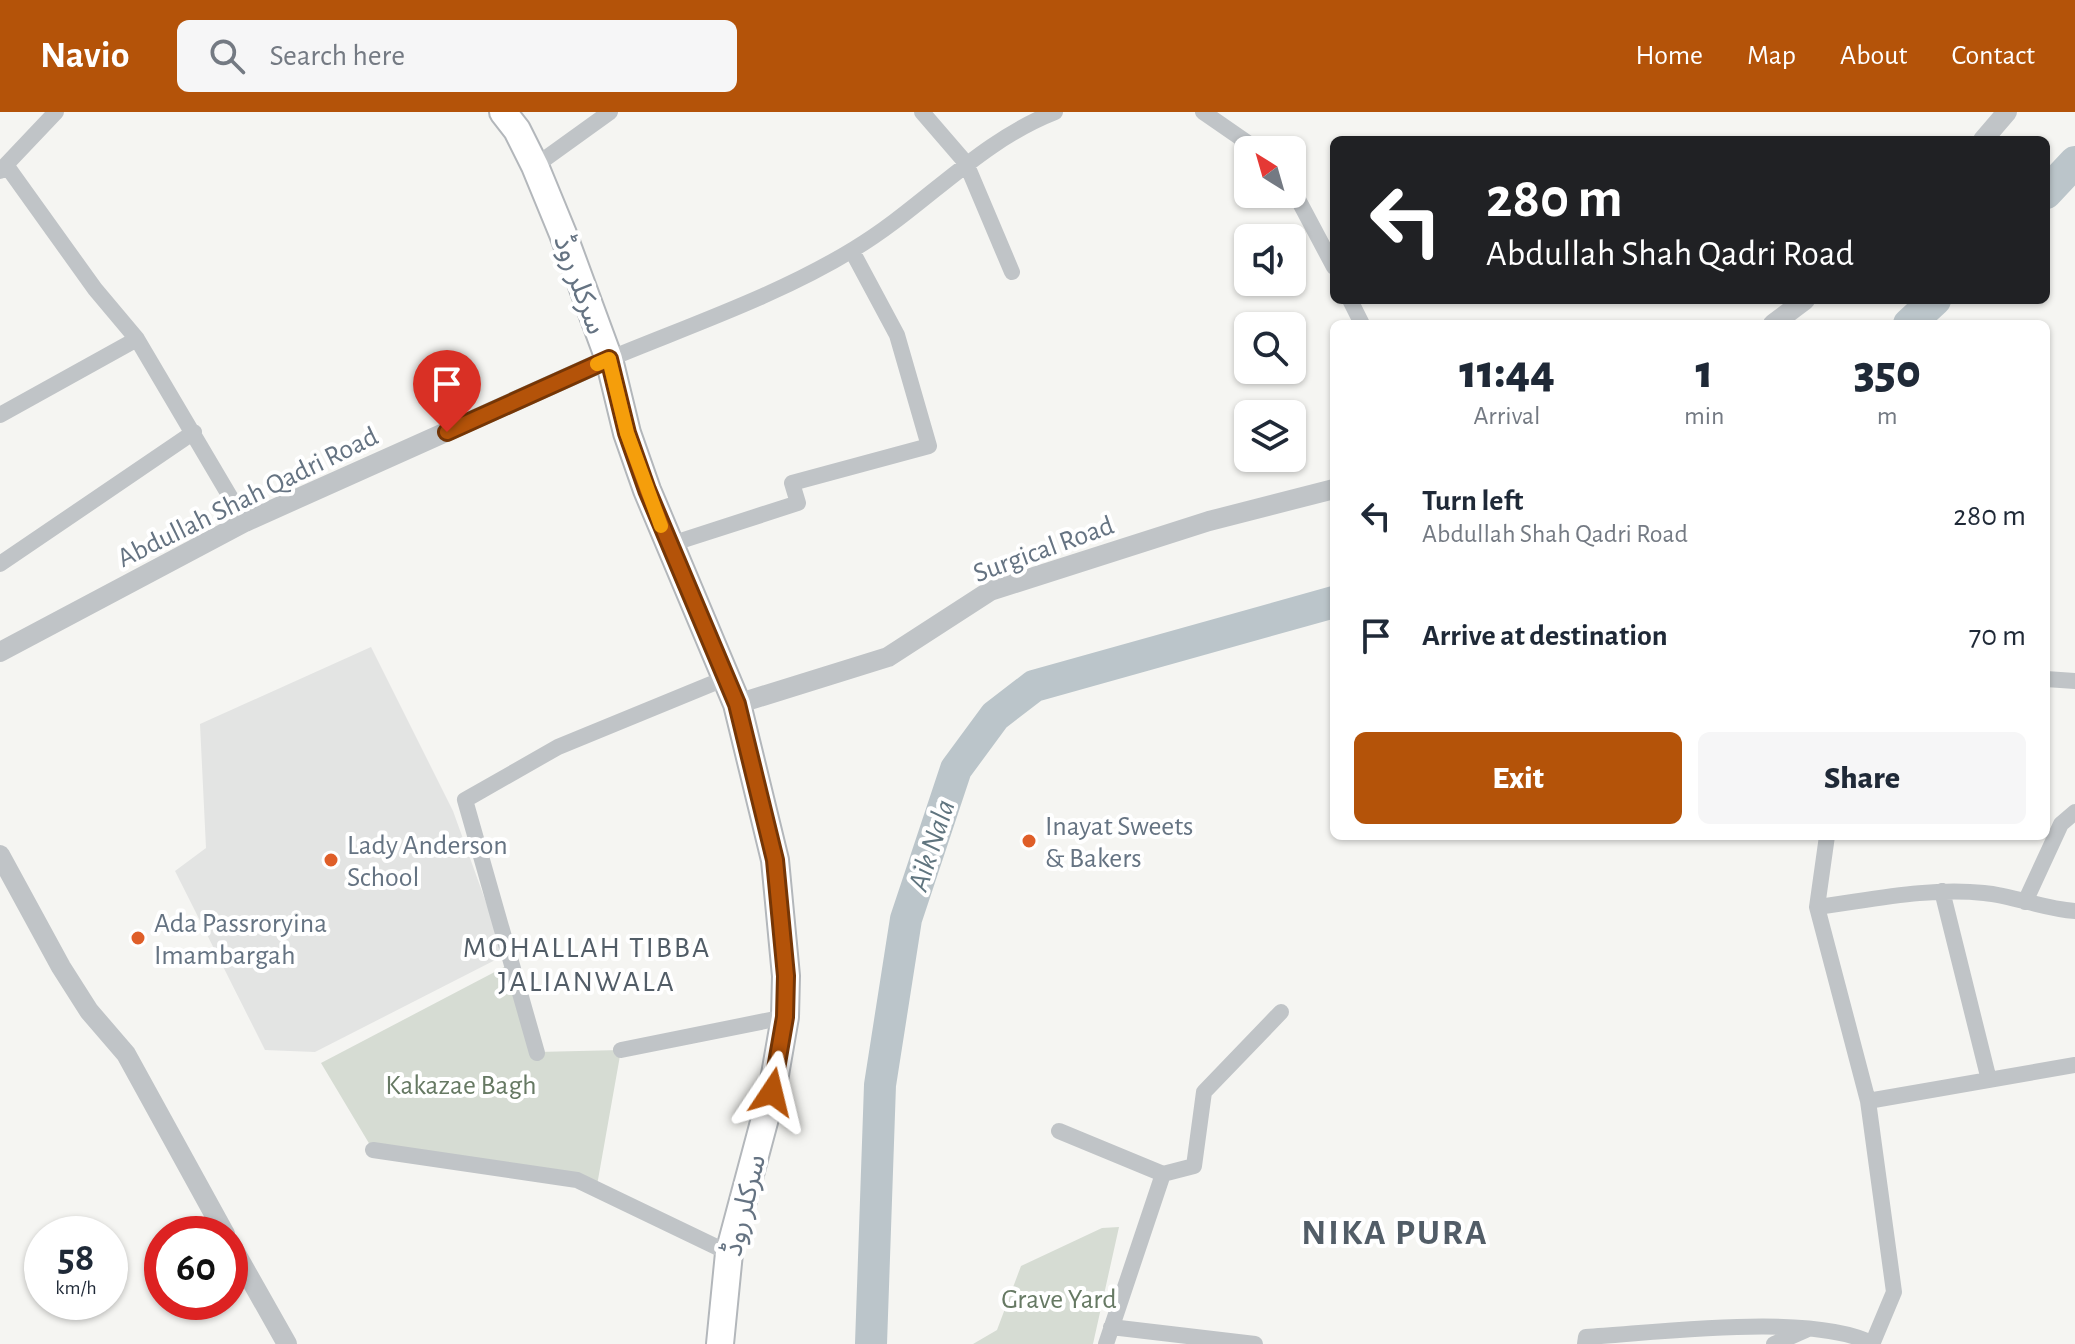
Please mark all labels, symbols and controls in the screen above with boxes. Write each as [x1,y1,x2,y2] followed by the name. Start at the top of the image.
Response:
[177,20,737,92] search box
[205,34,249,78] icon: search
[40,37,129,75] text: Navio
[269,41,405,71] text: Search here
[1636,42,1703,70] text: Home
[1747,42,1796,70] text: Map
[1840,42,1908,70] text: About
[1952,42,2035,70] text: Contact
[1234,136,1306,208] north arrow
[1234,136,1306,472] map controls
[1354,168,1458,272] icon: left
[1486,171,1623,227] text: 280 m
[1234,224,1306,296] button: sound
[547,231,612,339] street label: سرکلر روڈ
[1486,236,1854,272] text: Abdullah Shah Qadri Road
[1234,312,1306,384] button: search
[1459,349,1555,397] text: 11:44
[1695,349,1713,397] text: 1
[1854,349,1921,397] text: 350
[413,350,481,432] pin
[425,362,469,406] icon: arrive
[1234,400,1306,472] button: layers
[1474,403,1540,429] text: Arrival
[1684,403,1725,429] text: min
[1877,403,1898,429] text: m
[113,422,383,573] street label: Abdullah Shah Qadri Road
[1422,486,1523,516] text: Turn left
[1354,494,1398,538] icon: left
[1953,501,2026,531] text: 280 m
[970,512,1118,588] street label: Surgical Road
[1422,521,1688,547] text: Abdullah Shah Qadri Road
[1354,614,1398,658] icon: arrive
[1422,621,1668,651] text: Arrive at destination
[1969,621,2026,651] text: 70 m
[1354,732,1682,824] button: Exit
[1698,732,2026,824] button: Share
[903,796,961,896] water label: Aik Nala
[1045,813,1194,873] place label: Inayat Sweets & Bakers
[347,832,508,892] place label: Lady Anderson School
[1020,832,1038,850] marker: Inayat Sweets & Bakers
[322,851,340,869] marker: Lady Anderson School
[154,910,327,970] place label: Ada Passroryina Imambargah
[129,929,147,947] marker: Ada Passroryina Imambargah
[463,933,711,997] district label: MOHALLAH TIBBA JALIANWALA
[730,1050,814,1134] position arrow
[385,1072,537,1100] park label: Kakazae Bagh
[717,1151,772,1259] street label: سرکلر روڈ
[1301,1215,1489,1251] district label: NIKA PURA
[144,1216,248,1320] speed limit sign: 60
[57,1238,94,1278] text: 58
[55,1278,97,1298] text: km/h
[1001,1286,1117,1314] park label: Grave Yard

